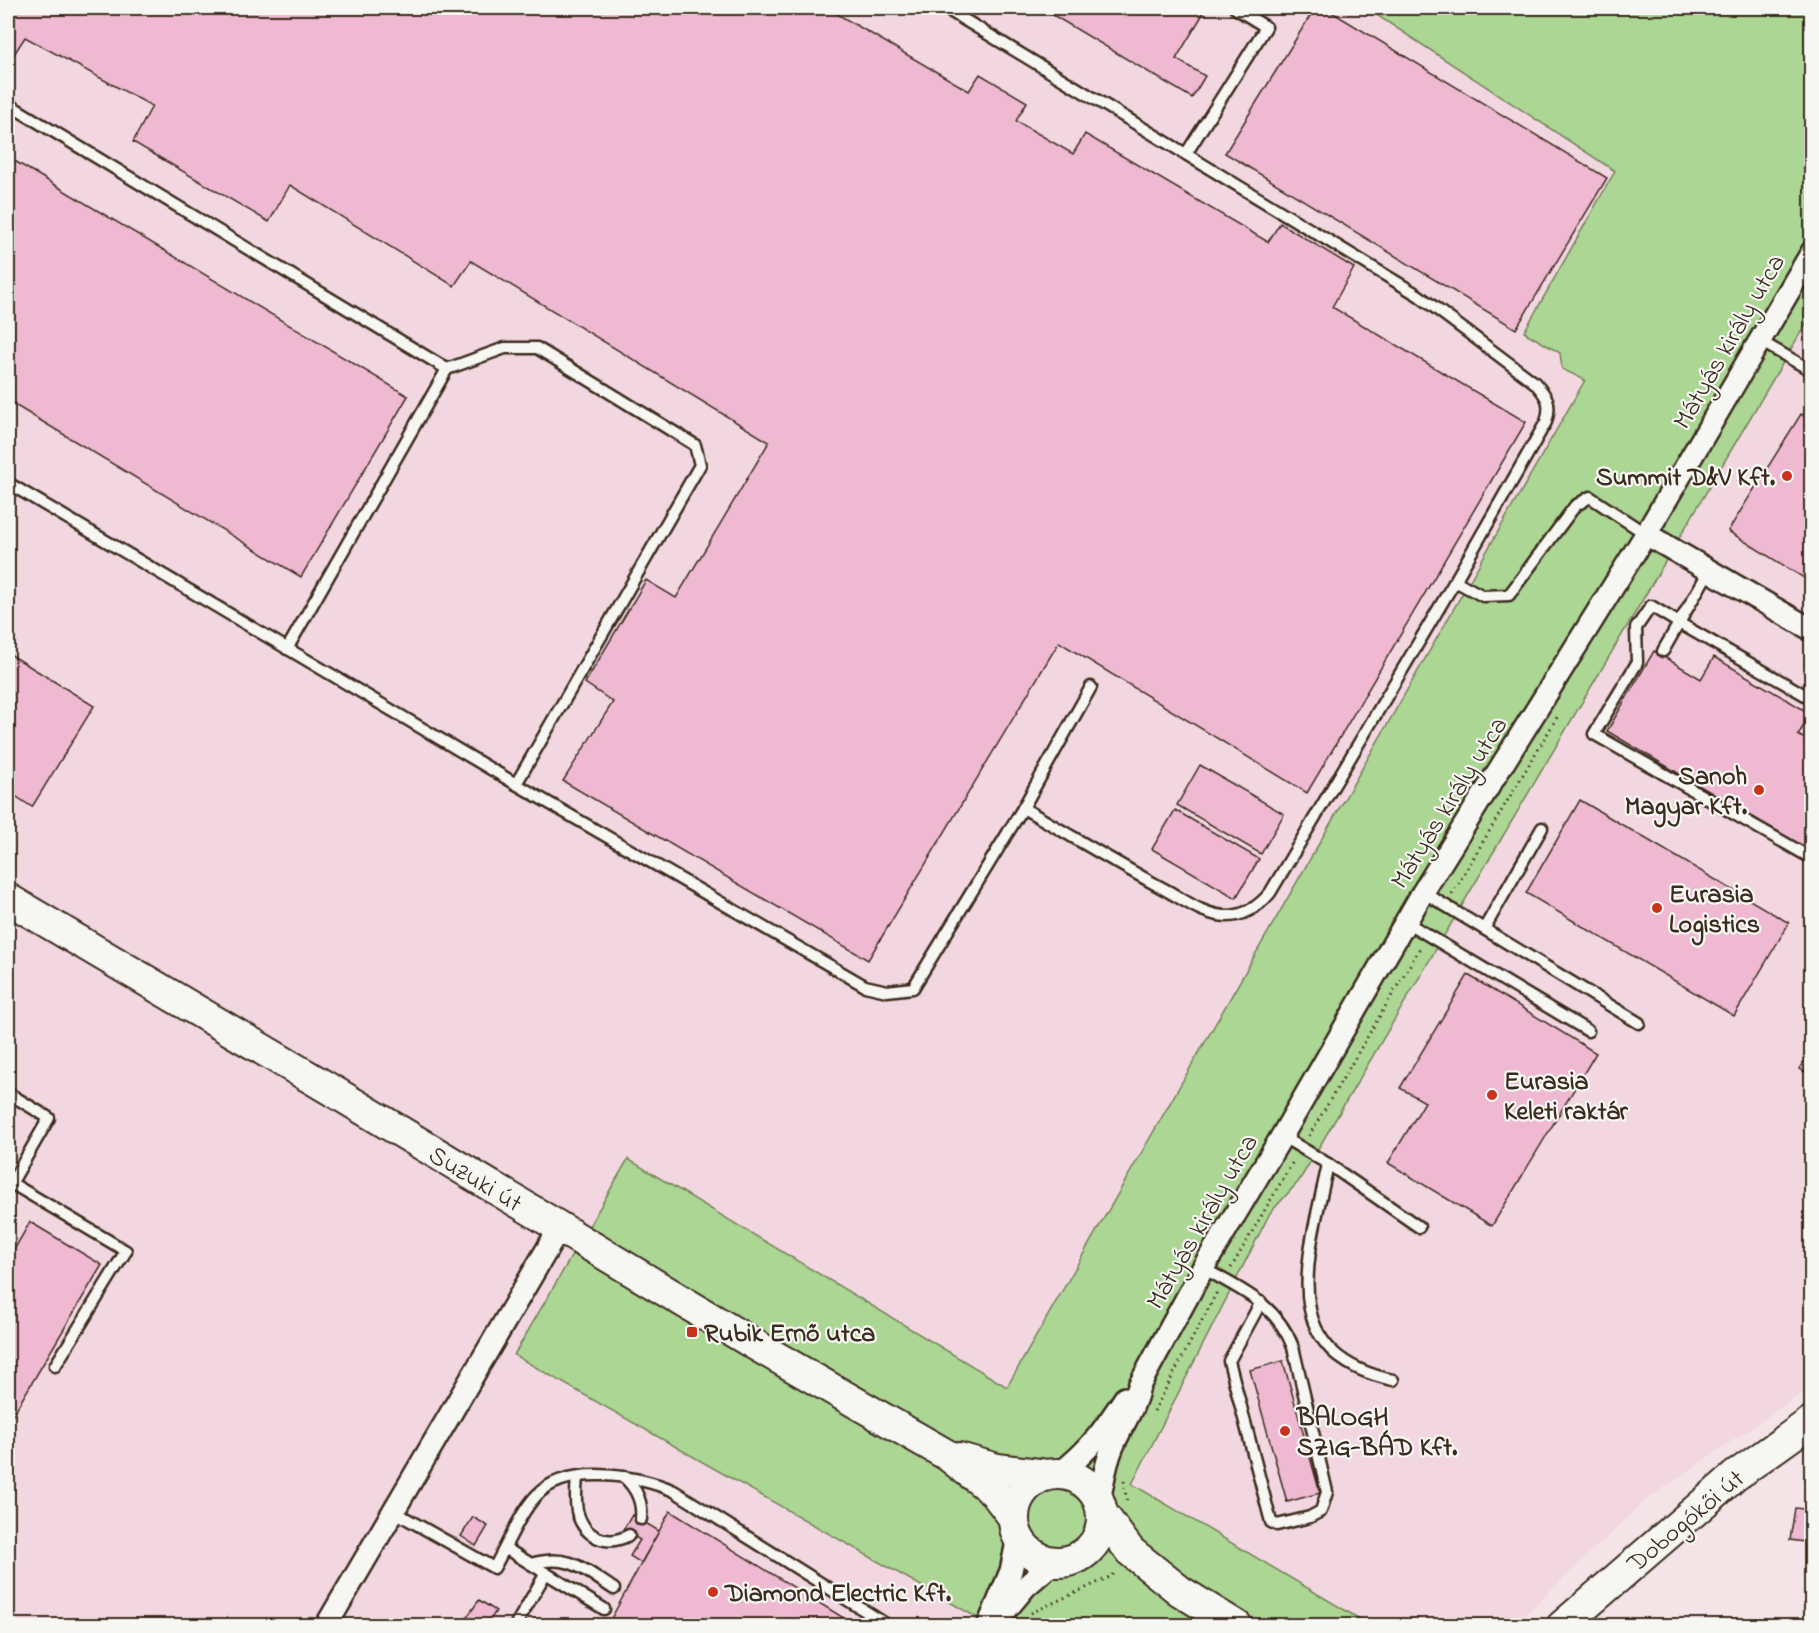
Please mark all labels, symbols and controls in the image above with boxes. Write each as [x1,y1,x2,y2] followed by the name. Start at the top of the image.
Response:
[1665,248,1796,437] street label: Mátyás király utca
[1596,460,1776,498] place label: Summit D&V Kft.
[1780,469,1794,483] marker: Summit D&V Kft.
[1382,710,1519,897] street label: Mátyás király utca
[1625,759,1748,828] place label: Sanoh Magyar Kft.
[1752,783,1766,797] marker: Sanoh Magyar Kft.
[1669,877,1760,946] place label: Eurasia Logistics
[1650,901,1664,915] marker: Eurasia Logistics
[1504,1064,1629,1132] place label: Eurasia Keleti raktár
[1485,1088,1499,1102] marker: Eurasia Keleti raktár
[1138,1128,1269,1317] street label: Mátyás király utca
[420,1138,529,1224] street label: Suzuki út
[704,1316,875,1354] place label: Rubik Ernő utca
[685,1325,699,1339] marker: Rubik Ernő utca
[1296,1400,1458,1468] place label: BALOGH SZIG-BÁD Kft.
[1278,1424,1292,1438] marker: BALOGH SZIG-BÁD Kft.
[1619,1462,1754,1584] street label: Dobogókői út
[724,1576,952,1614] place label: Diamond Electric Kft.
[706,1585,720,1599] marker: Diamond Electric Kft.

